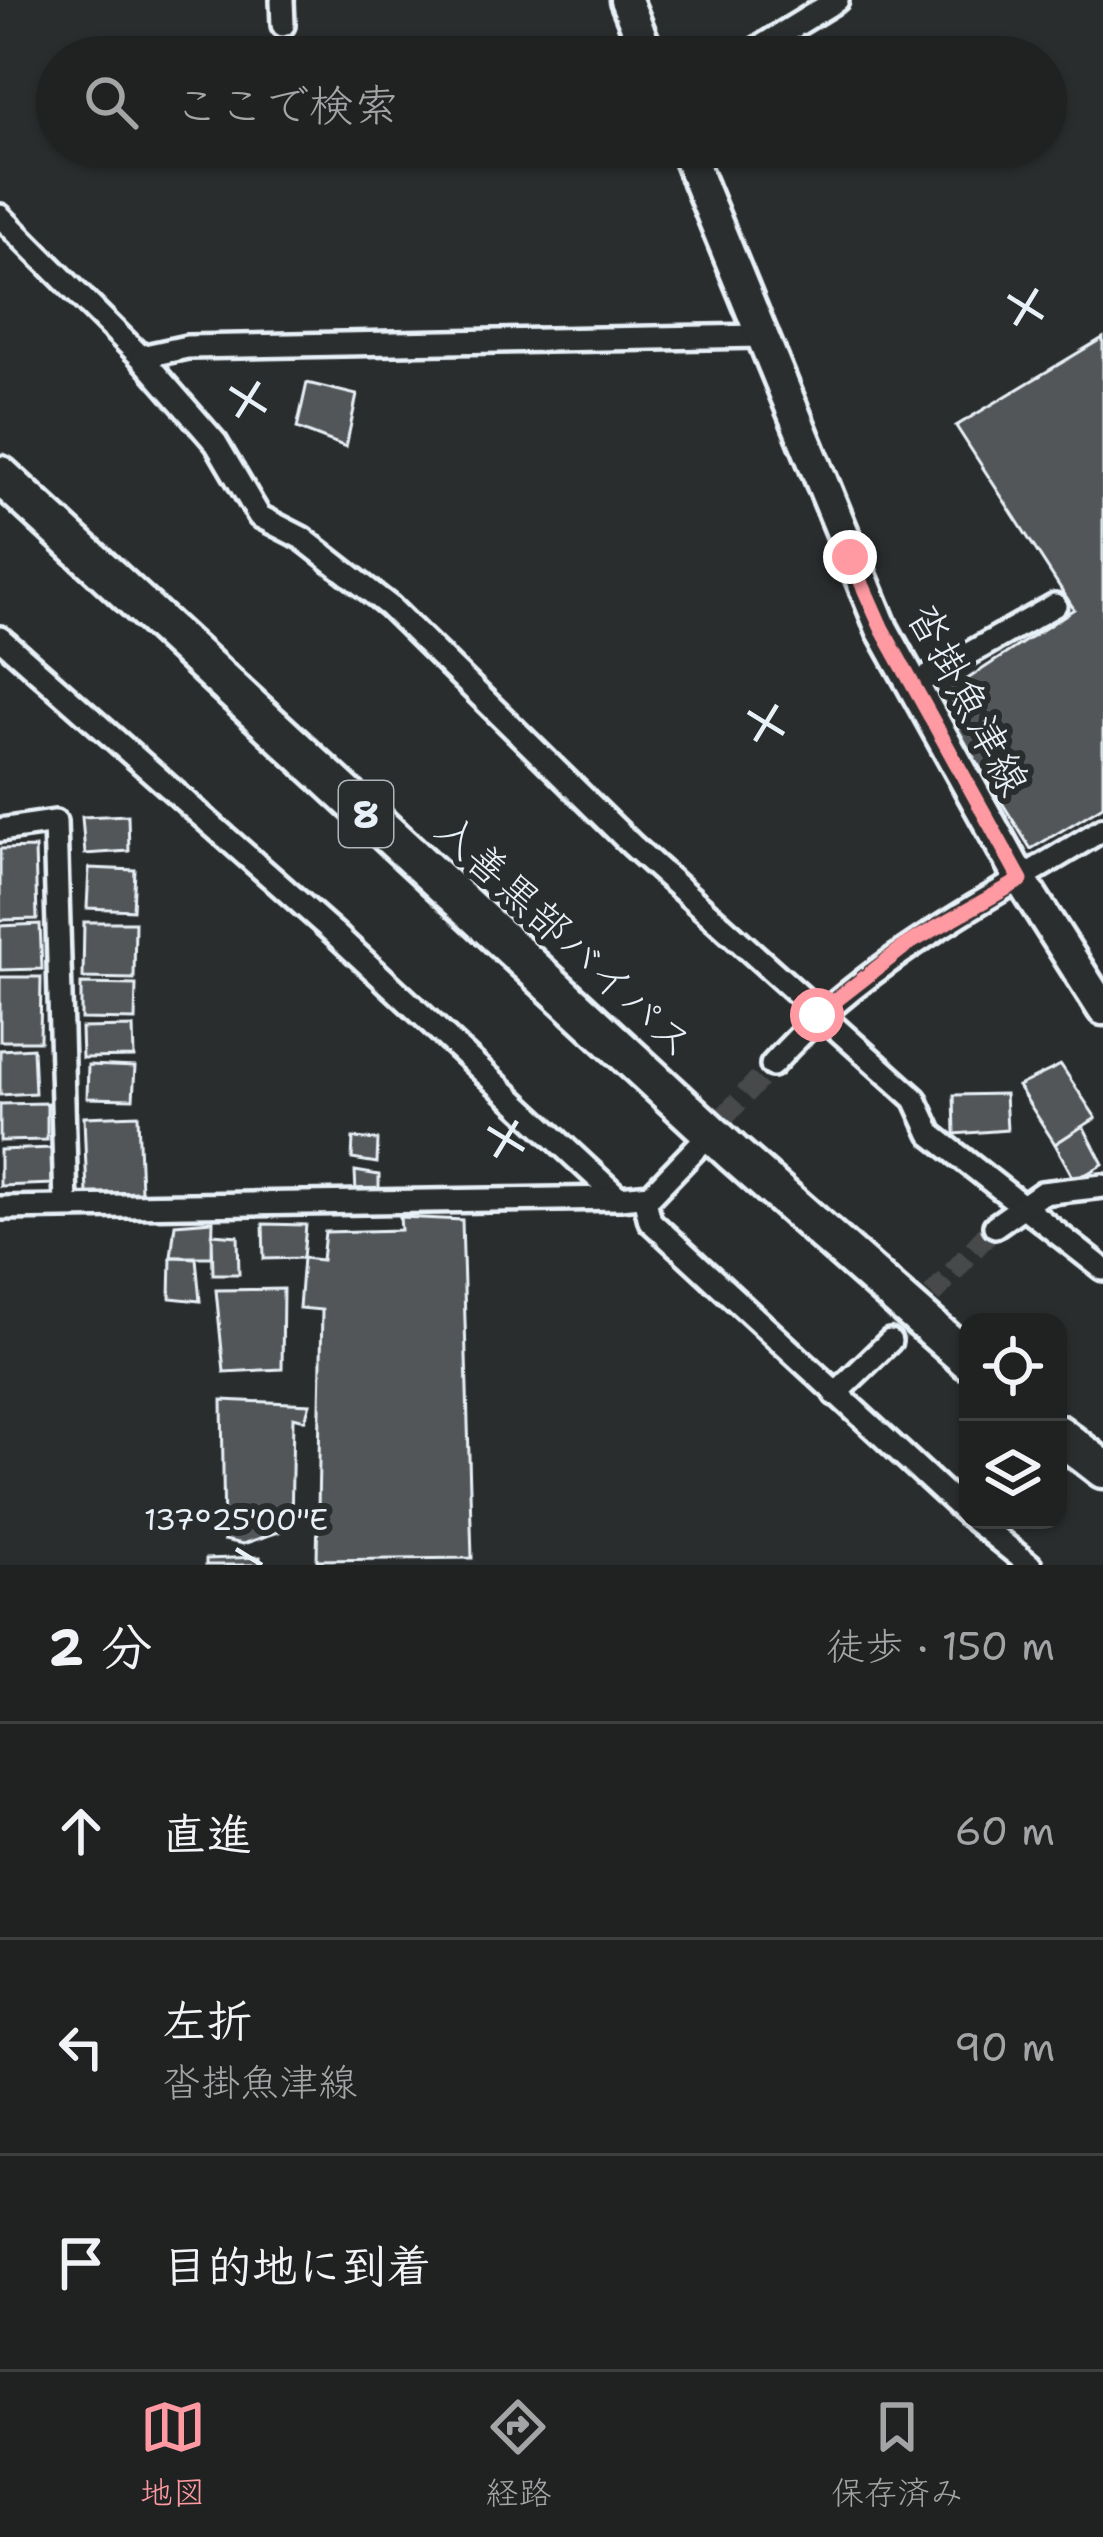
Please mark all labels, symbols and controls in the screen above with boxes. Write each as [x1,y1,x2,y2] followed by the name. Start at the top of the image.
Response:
[36,36,1067,168] search box
[78,69,144,135] icon: search
[174,75,399,135] text: ここで検索
[823,530,877,584] route end
[895,593,1043,805] street label: 沓掛魚津線
[339,781,393,847] road number: 8
[423,801,707,1071] street label: 入善黒部バイパス
[790,988,844,1042] route start
[959,1313,1067,1529] map controls
[959,1313,1067,1421] button: locate
[959,1421,1067,1529] button: layers
[144,1499,328,1540] text: 137°25'00"E
[48,1613,152,1681] text: 2 分
[826,1620,1055,1672] text: 徒歩 · 150 m
[48,1798,114,1864] icon: ahead
[162,1804,252,1864] text: 直進
[955,1805,1055,1857] text: 60 m
[162,1991,252,2051] text: 左折
[48,2014,114,2080] icon: left
[954,2021,1055,2073] text: 90 m
[162,2056,357,2108] text: 沓掛魚津線
[48,2230,114,2296] icon: arrive
[162,2236,432,2296] text: 目的地に到着
[140,2394,206,2515] tab: 地図
[485,2394,551,2515] tab: 経路
[831,2394,963,2515] tab: 保存済み

